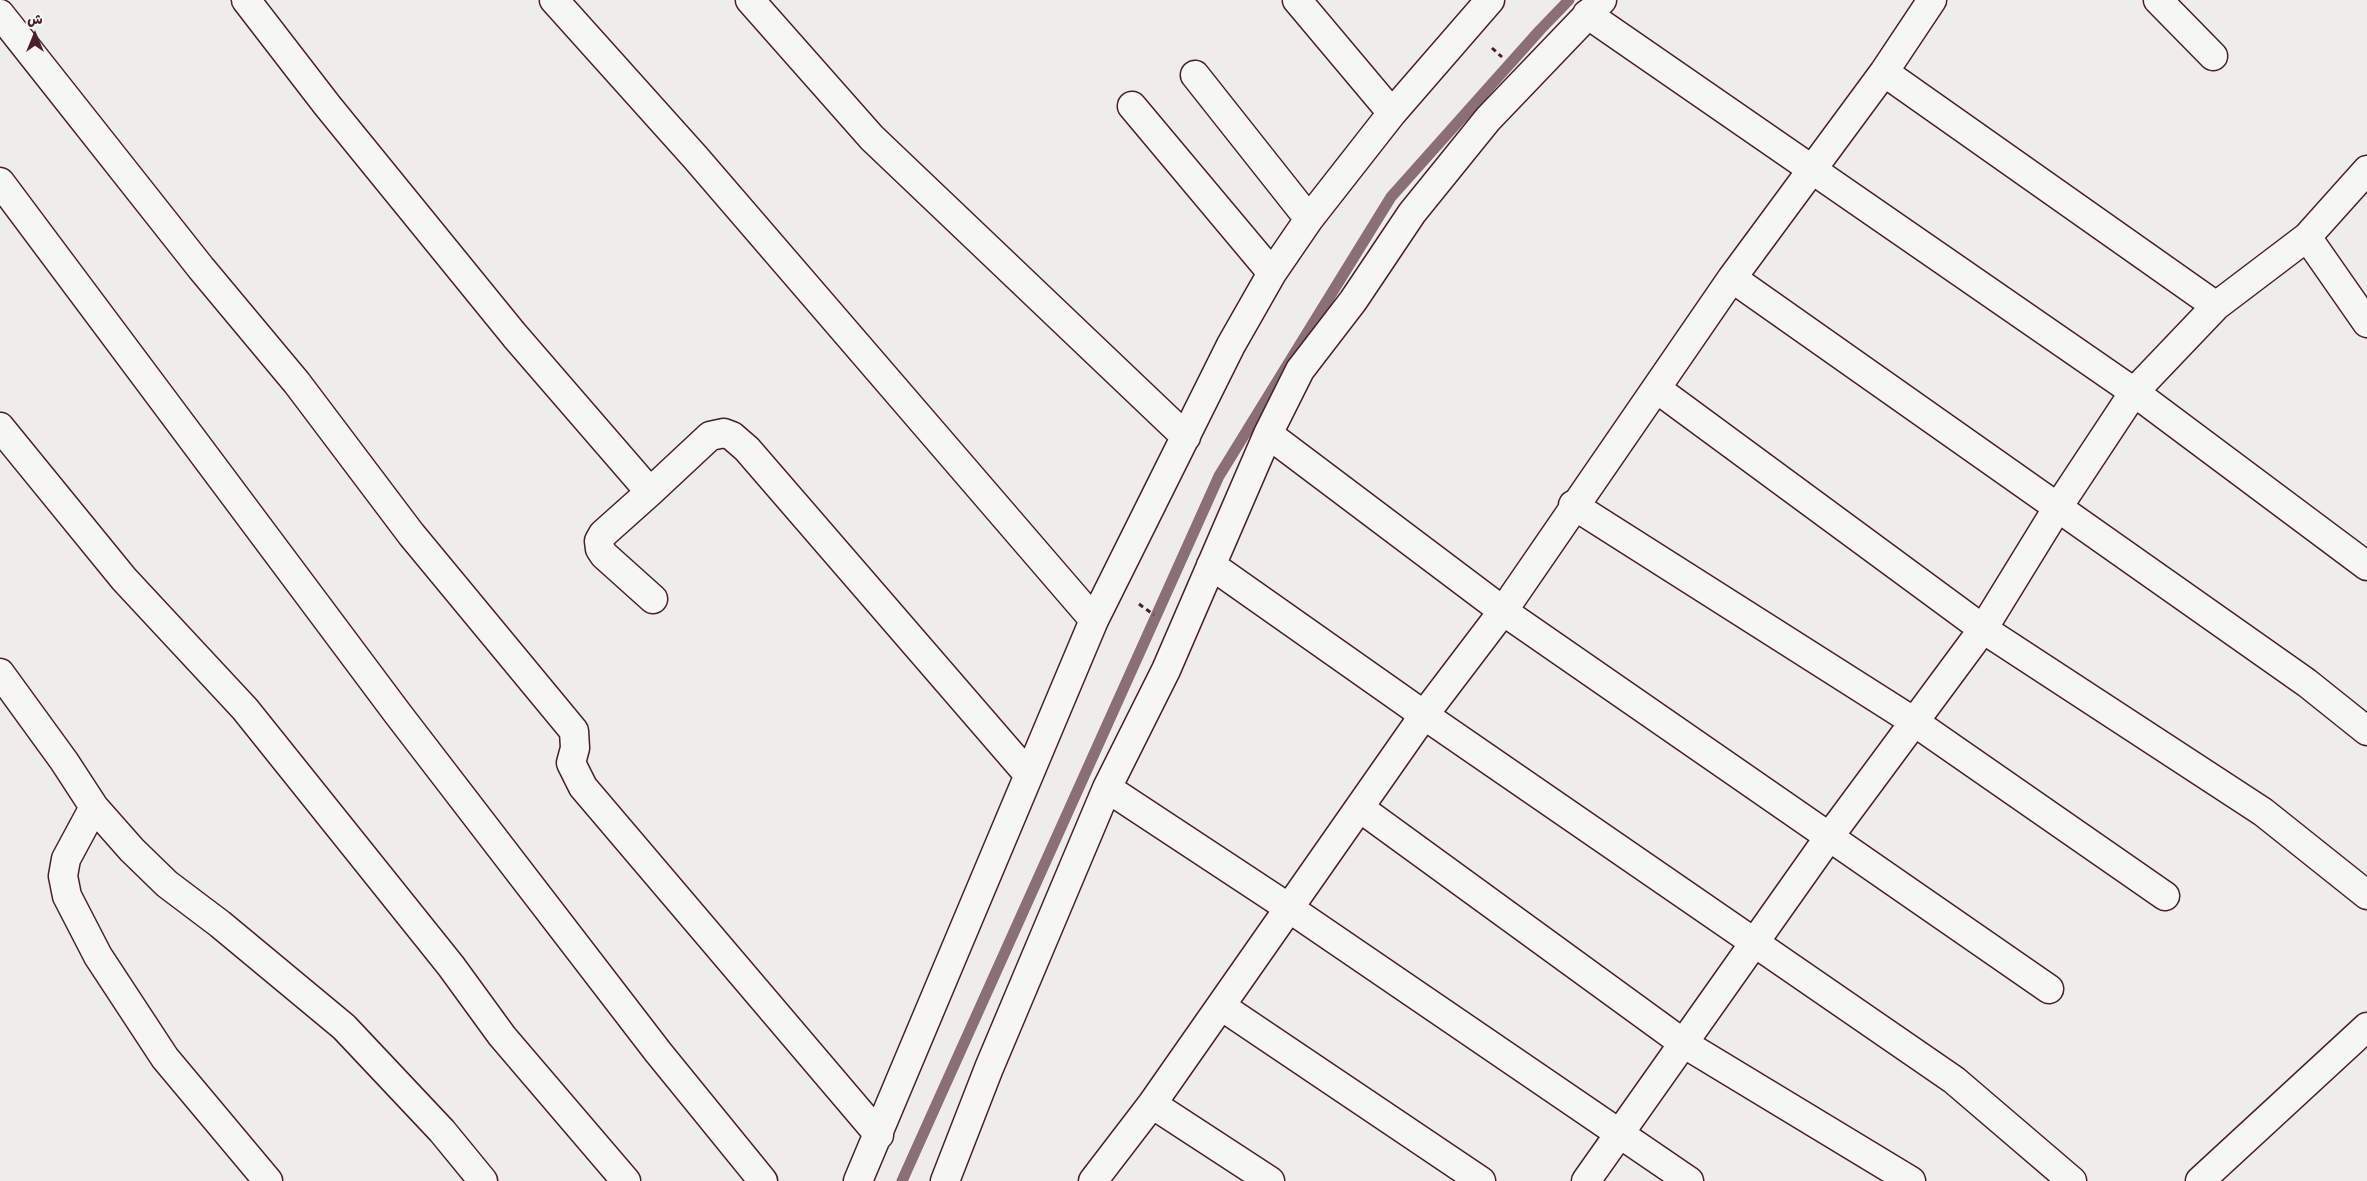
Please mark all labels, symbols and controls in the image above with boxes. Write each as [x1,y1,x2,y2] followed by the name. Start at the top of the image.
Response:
[10,10,60,60] north arrow
[27,11,43,28] text: ش

